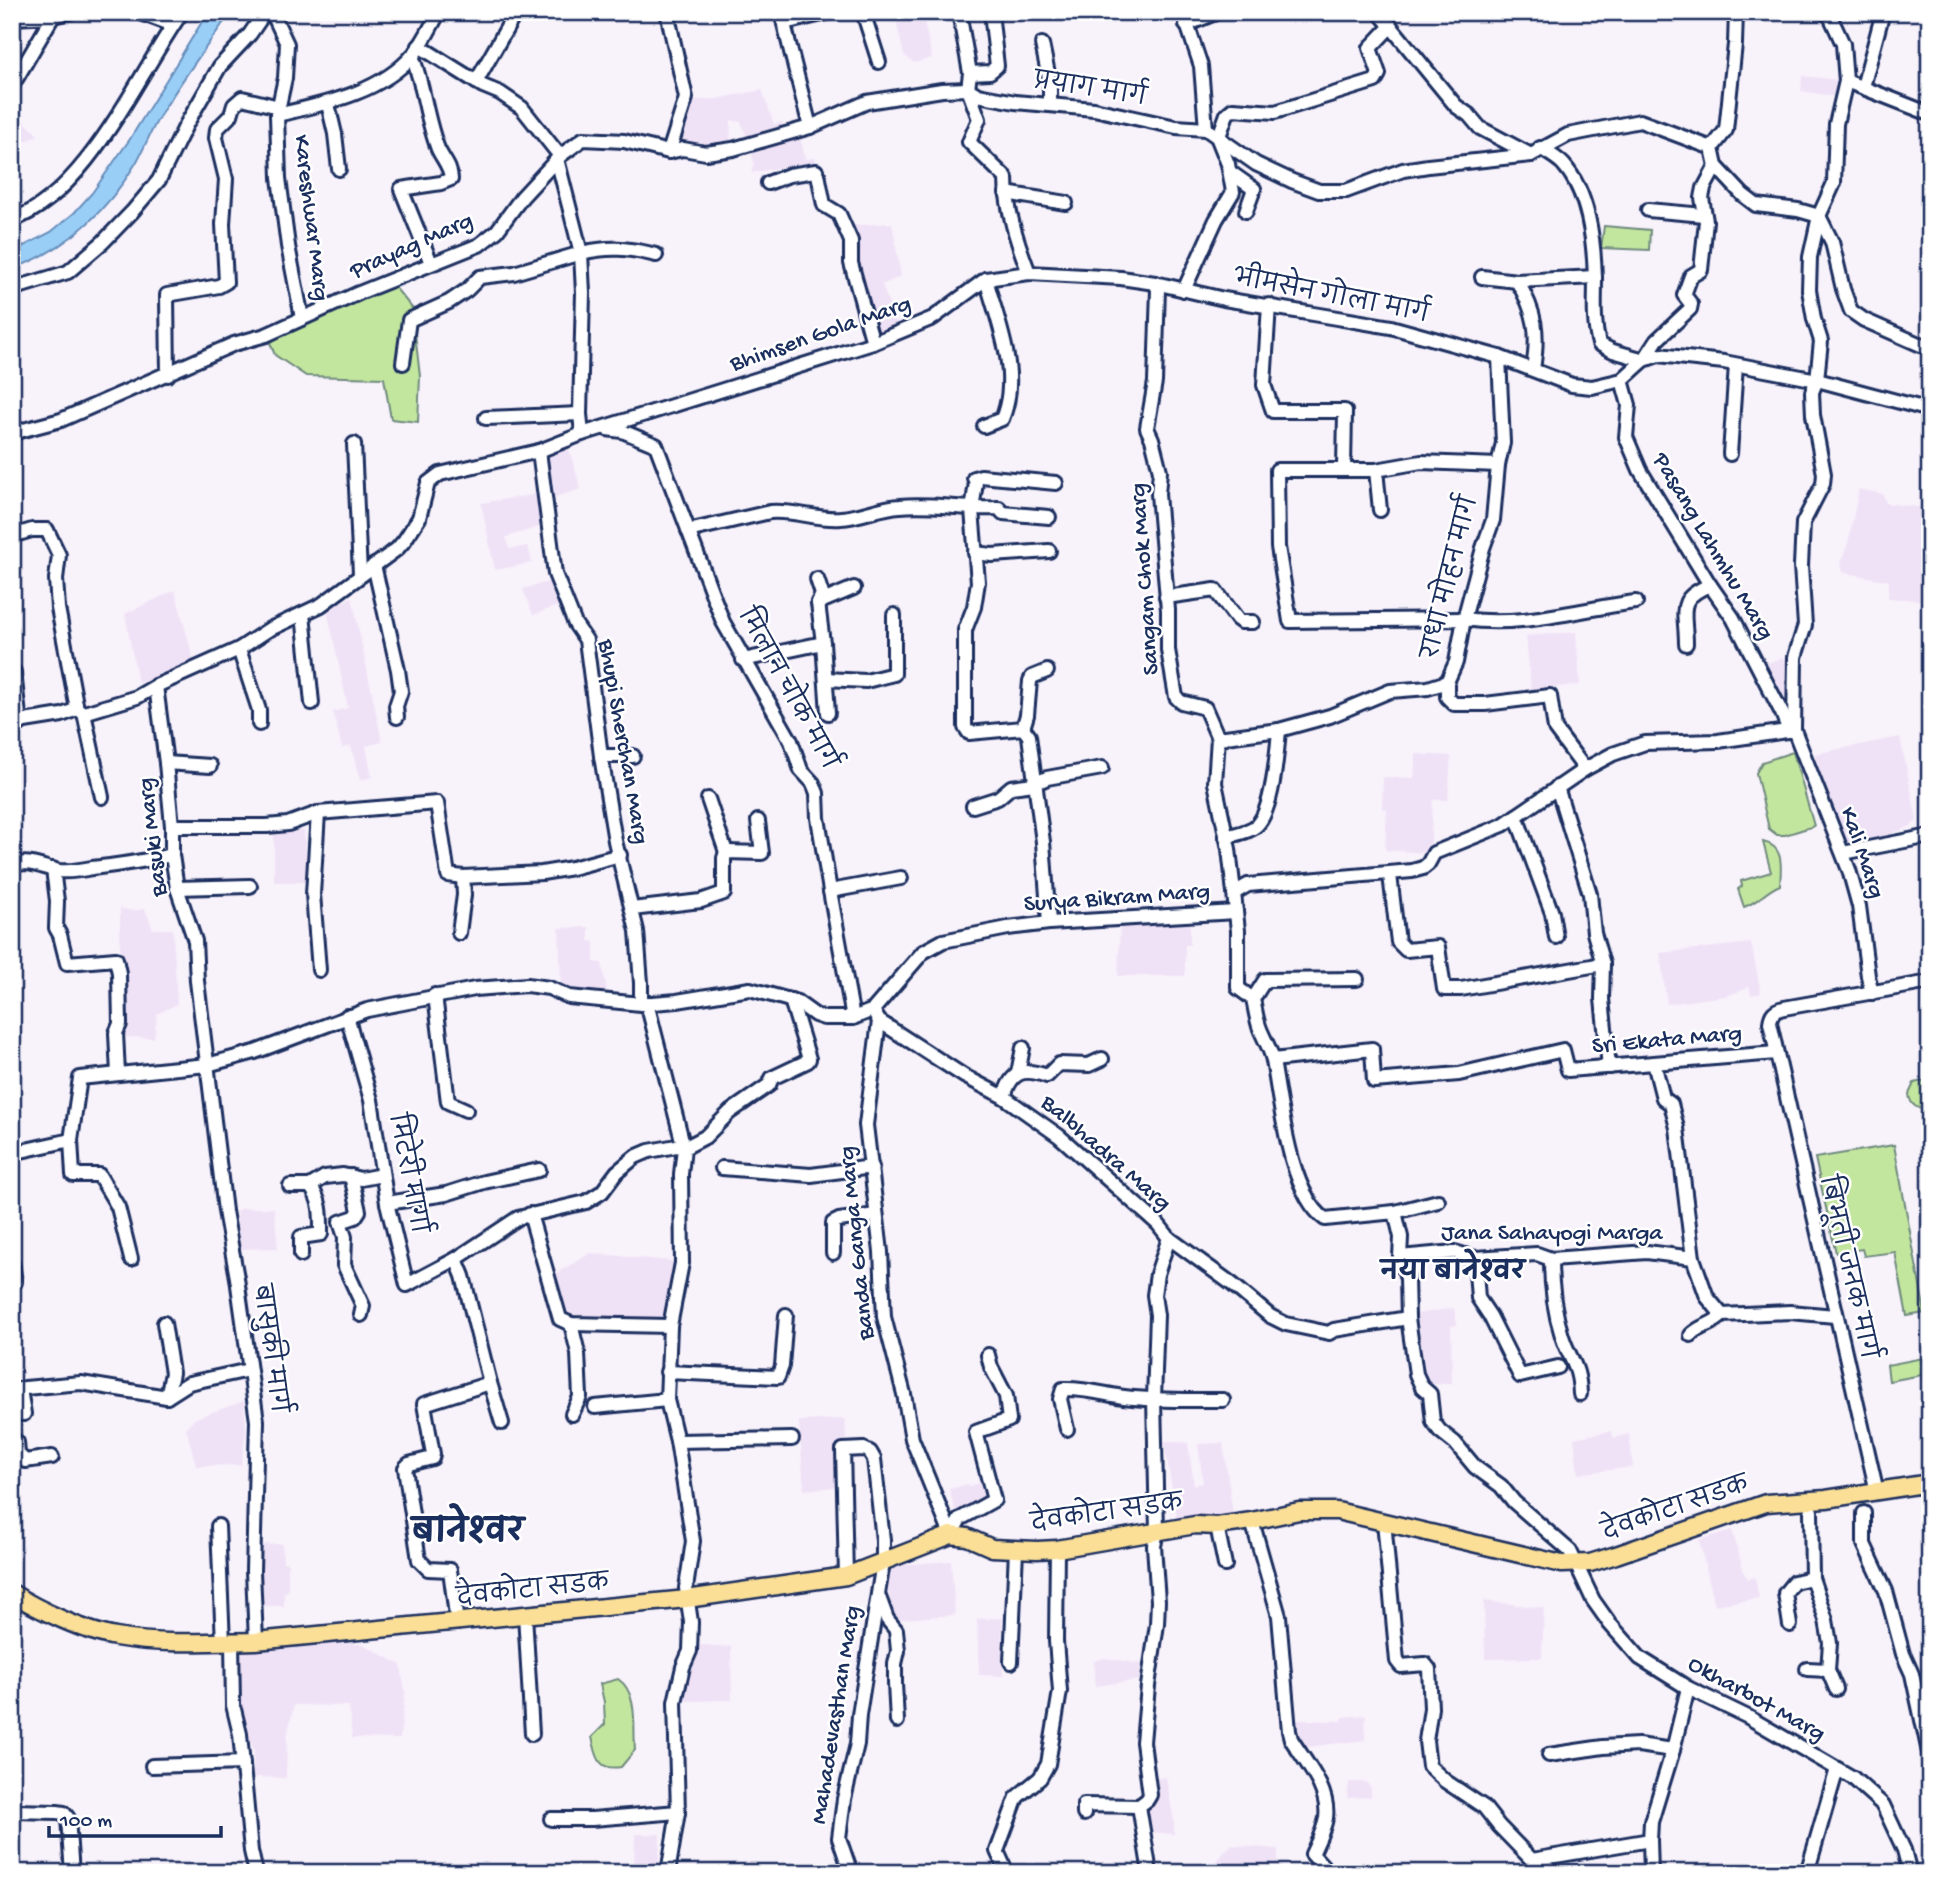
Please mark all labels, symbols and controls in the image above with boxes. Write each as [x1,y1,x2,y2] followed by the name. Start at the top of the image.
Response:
[1030,61,1151,114] street label: प्रयाग मार्ग
[285,133,335,303] street label: Kareshwar Marg
[345,207,478,287] street label: Prayag Marg
[1230,256,1435,332] street label: भीमसेन गोला मार्ग
[726,290,915,380] street label: Bhimsen Gola Marg
[1644,447,1779,646] street label: Pasang Lahmhu Marg
[1125,482,1167,676] street label: Sangam Chok Marg
[1411,490,1487,664] street label: राधा मोहन मार्ग
[729,599,849,777] street label: मिलान चोक मार्ग
[590,636,654,847] street label: Bhupi Sherchan Marg
[132,776,176,899] street label: Basuki Marg
[1832,803,1890,903] street label: Kali Marg
[1023,878,1211,920] street label: Surya Bikram Marg
[1591,1020,1743,1062] street label: Sri Ekata Marg
[1033,1089,1176,1219] street label: Balbhadra Marg
[380,1108,441,1238] street label: मिटेरी मार्गा
[833,1145,883,1342] street label: Banda Ganga Marg
[1810,1170,1888,1364] street label: बिभूती जनक मार्ग
[1441,1220,1663,1249] street label: Jana Sahayogi Marga
[1379,1248,1528,1290] district label: नया बानेश्वर
[244,1280,299,1417] street label: बासुकी मार्ग
[1595,1464,1754,1549] street label: देवकोटा सडक
[1026,1483,1186,1540] street label: देवकोटा सडक
[409,1503,527,1554] district label: बानेश्वर
[453,1563,612,1615] street label: देवकोटा सडक
[805,1604,869,1826] street label: Mahadevasthan Marg
[1682,1650,1830,1750] street label: Okharbot Marg
[49,1794,220,1838] scale bar
[59,1810,112,1835] text: 100 m

